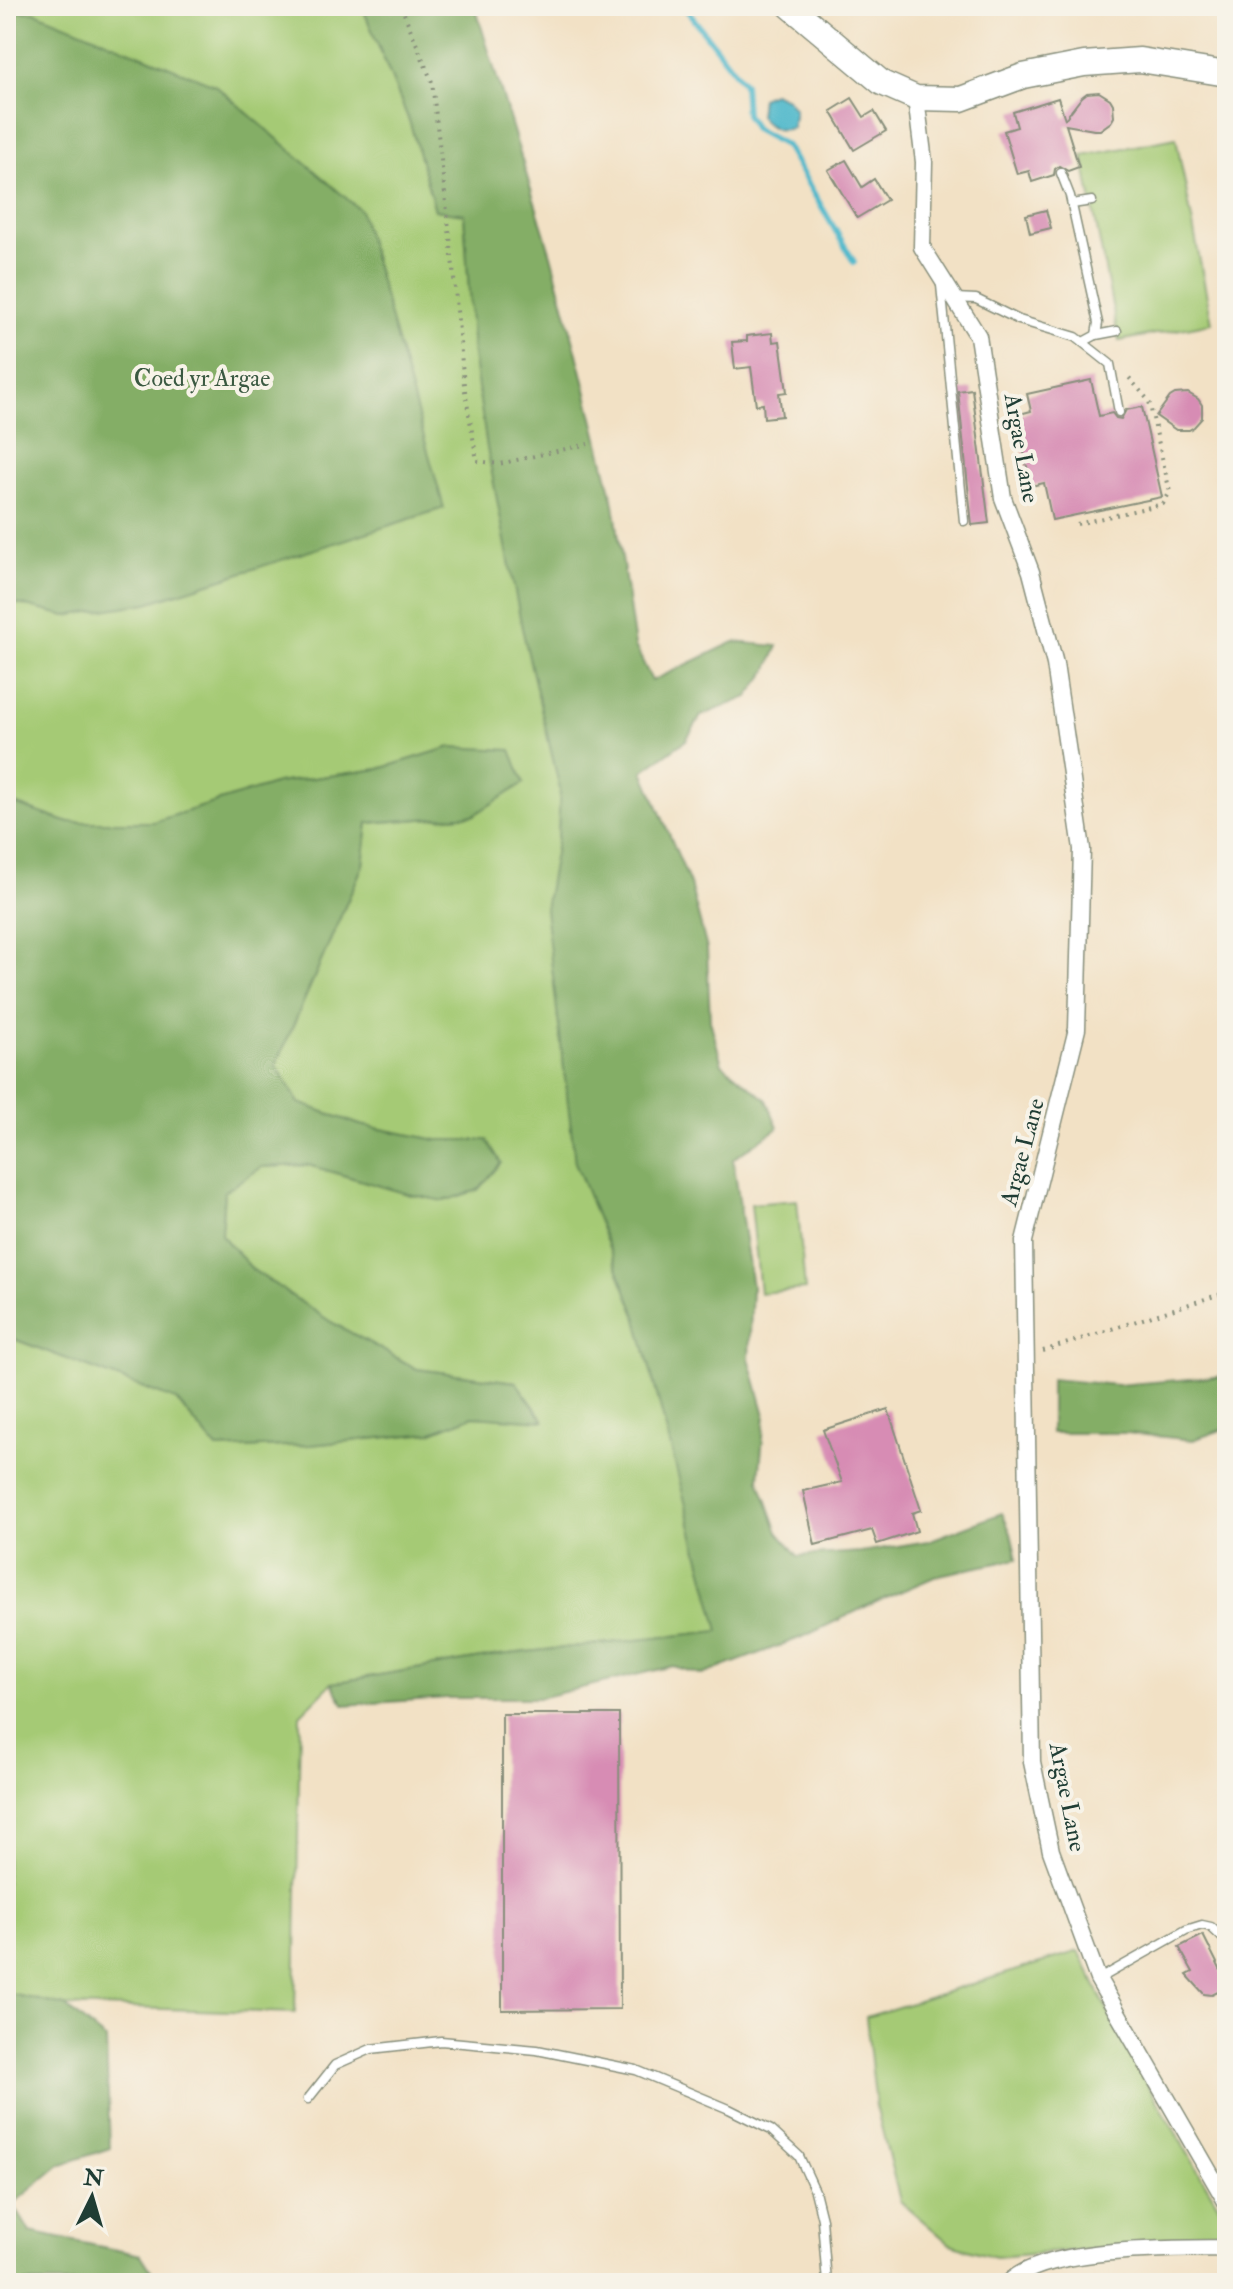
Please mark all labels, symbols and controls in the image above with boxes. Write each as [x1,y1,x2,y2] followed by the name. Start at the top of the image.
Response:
[134,363,270,394] park label: Coed yr Argae
[996,390,1046,505] street label: Argae Lane
[993,1095,1052,1210] street label: Argae Lane
[1042,1739,1093,1854] street label: Argae Lane
[52,2157,132,2237] north arrow
[82,2163,105,2193] text: N

